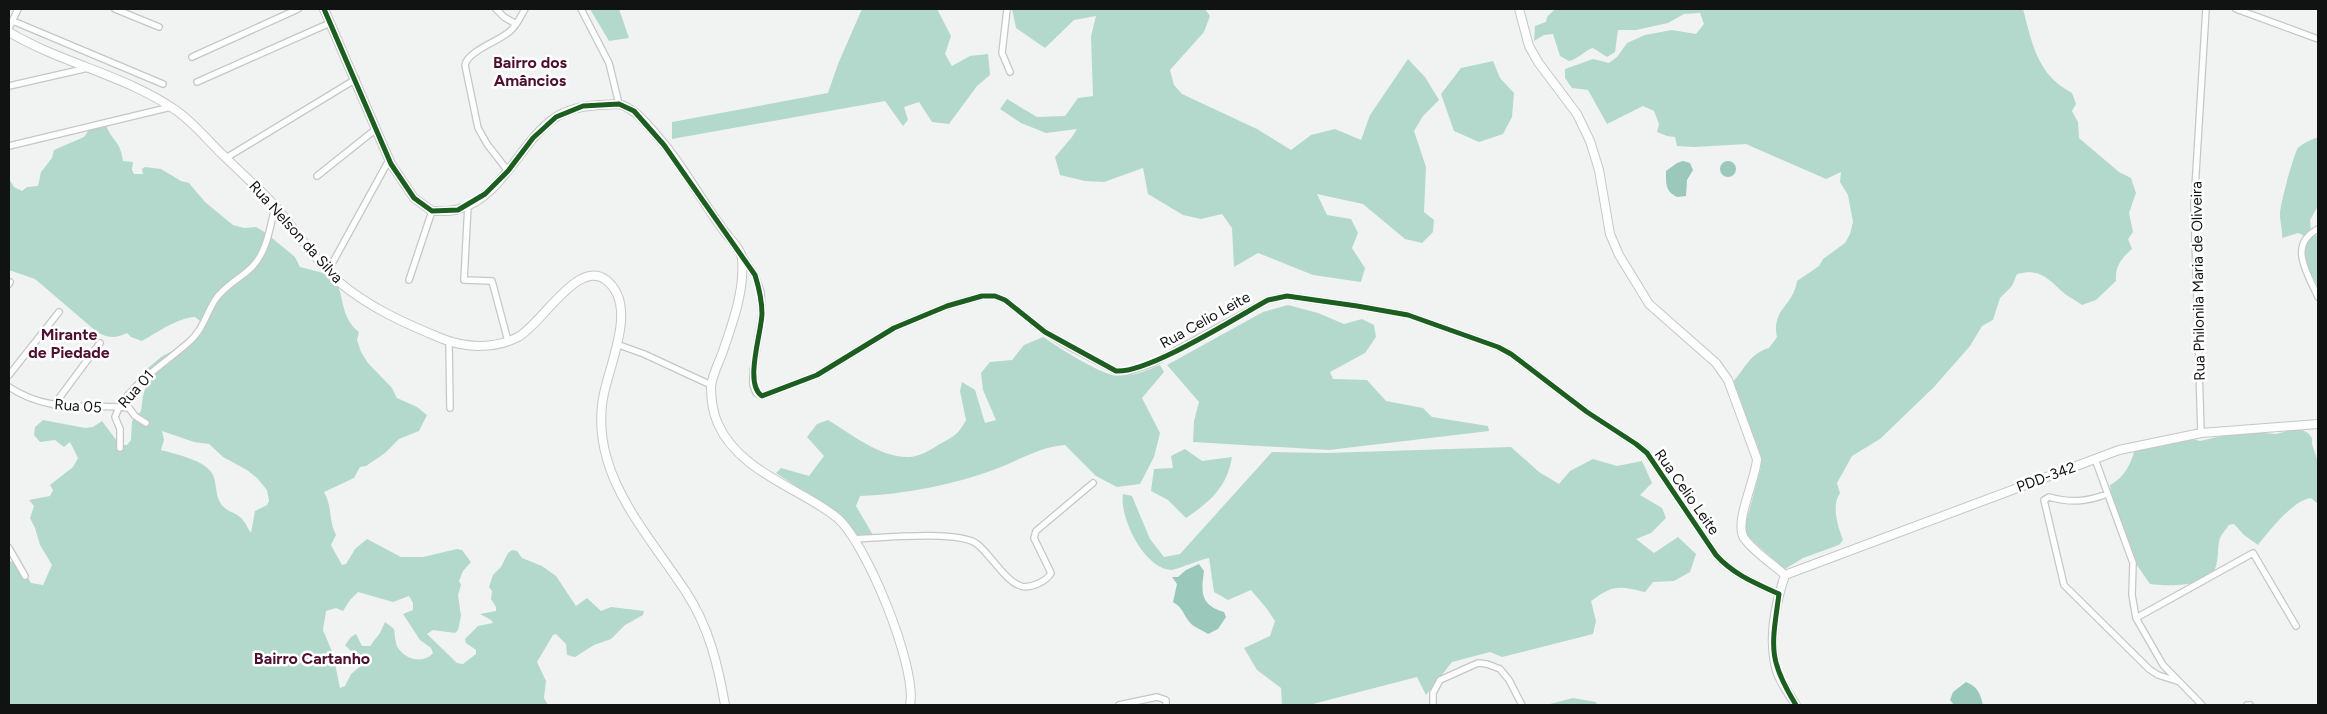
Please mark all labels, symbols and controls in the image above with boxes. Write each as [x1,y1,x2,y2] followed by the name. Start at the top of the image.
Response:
[493,53,568,90] district label: Bairro dos Amâncios
[245,177,347,287] street label: Rua Nelson da Silva
[2187,181,2209,381] street label: Rua Philonila Maria de Oliveira
[1157,288,1253,352] street label: Rua Celio Leite
[28,325,110,362] district label: Mirante de Piedade
[114,366,158,412] street label: Rua 01
[54,395,102,417] street label: Rua 05
[1651,446,1723,538] street label: Rua Celio Leite
[2014,458,2078,496] street label: PDD-342
[254,649,370,668] district label: Bairro Cartanho

